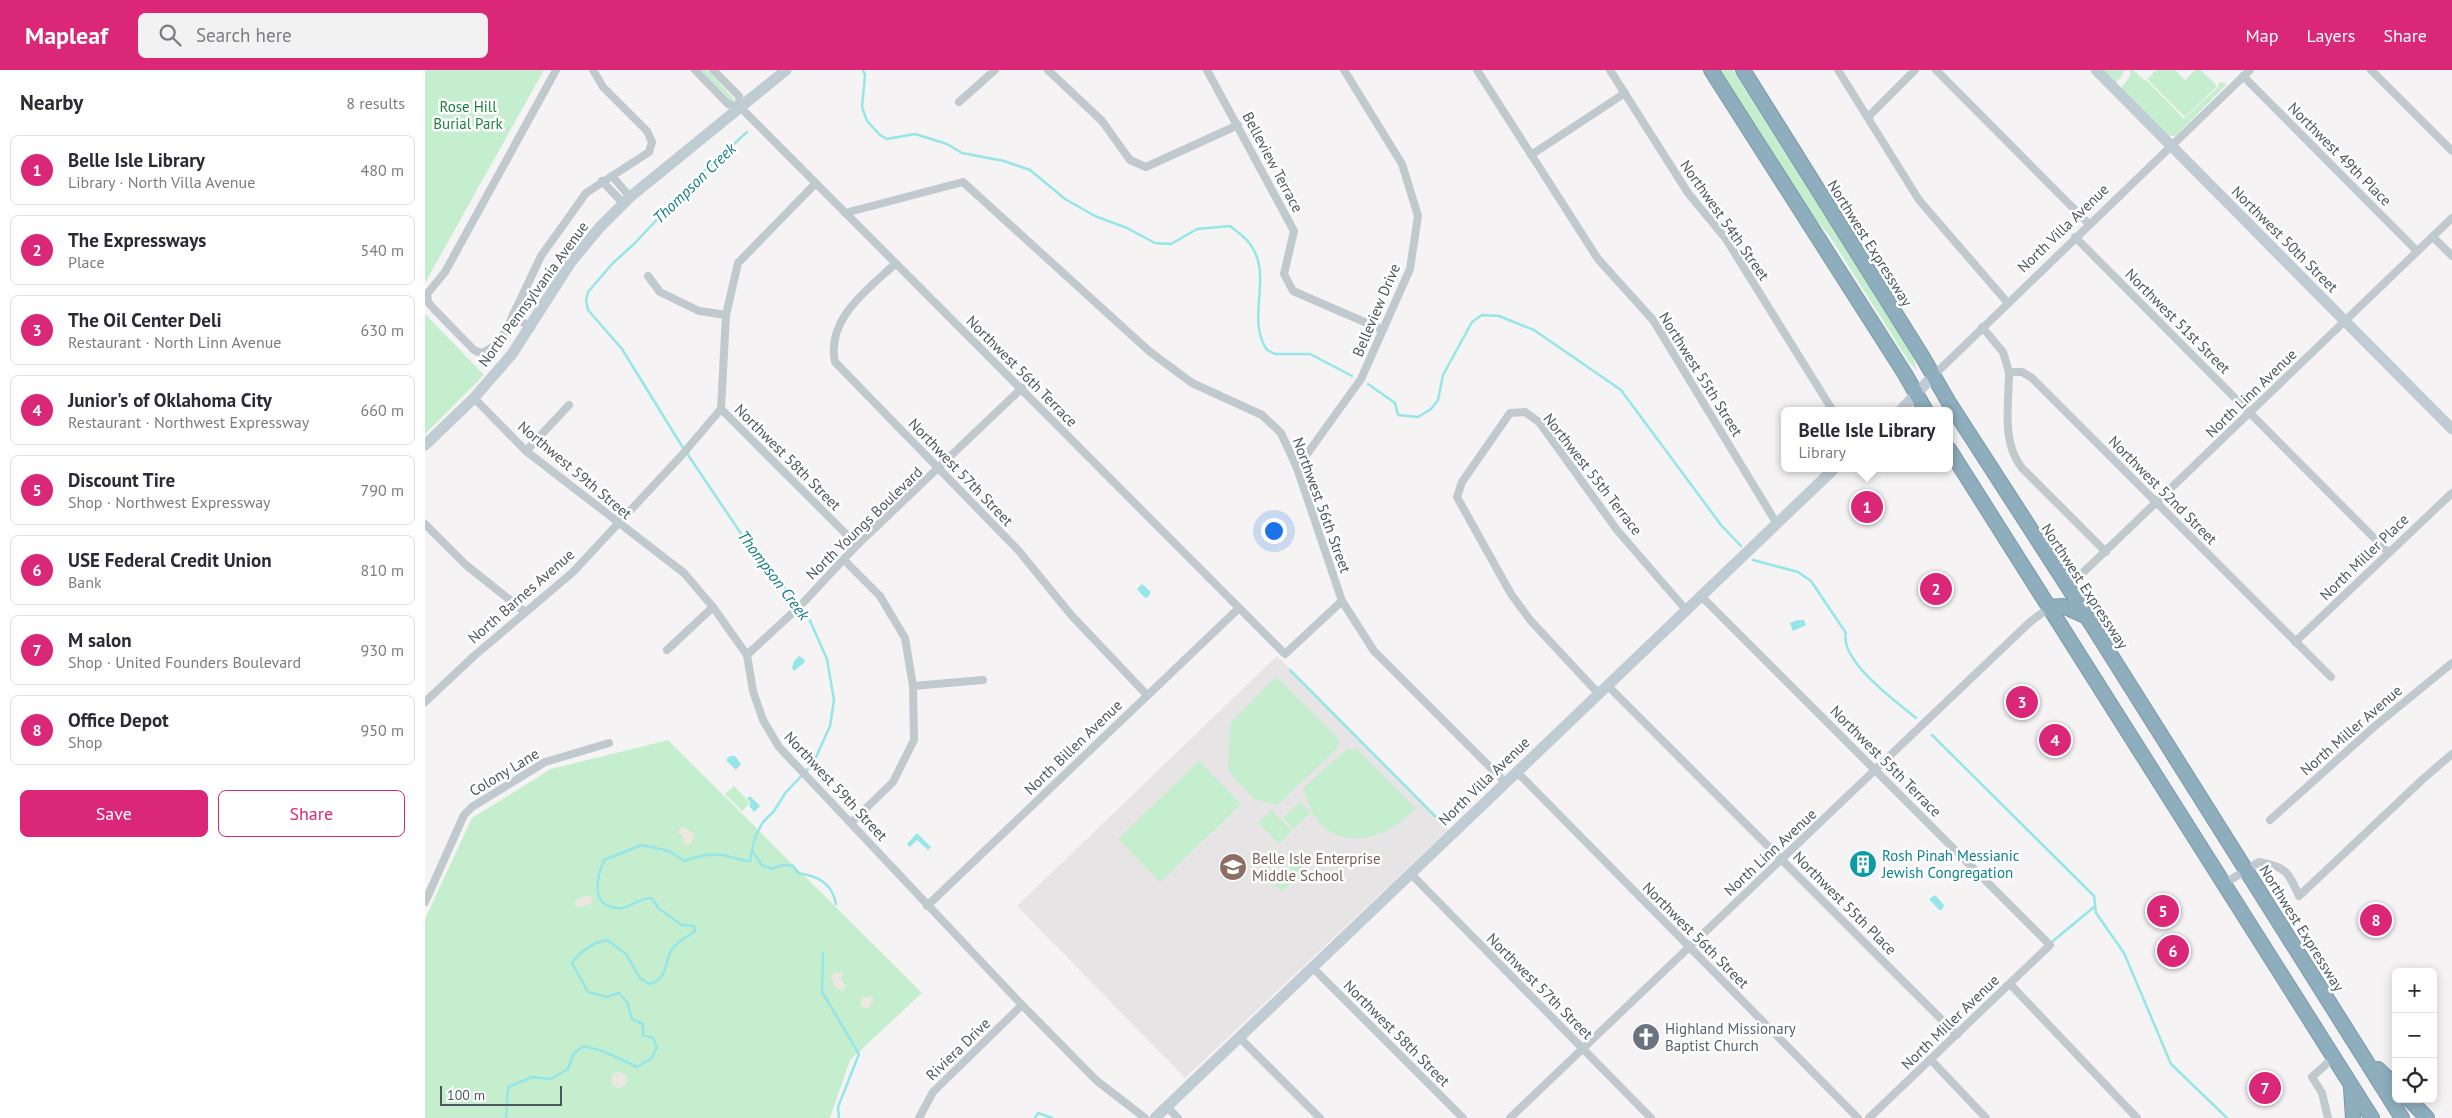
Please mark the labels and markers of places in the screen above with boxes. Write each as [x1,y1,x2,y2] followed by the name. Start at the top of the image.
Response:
[1851,488,1883,526] pin: 1
[1920,570,1952,608] pin: 2
[2006,683,2038,721] pin: 3
[2039,721,2071,759] pin: 4
[1881,846,2020,882] place label: Rosh Pinah Messianic Jewish Congregation
[1252,849,1381,885] place label: Belle Isle Enterprise Middle School
[1848,849,1878,879] building icon: Rosh Pinah Messianic Jewish Congregation
[1218,852,1248,882] school or university icon: Belle Isle Enterprise Middle School
[2147,892,2179,930] pin: 5
[2360,901,2392,939] pin: 8
[2157,932,2189,970] pin: 6
[1665,1019,1796,1055] place label: Highland Missionary Baptist Church
[1631,1022,1661,1052] church icon: Highland Missionary Baptist Church
[2249,1069,2281,1107] pin: 7

